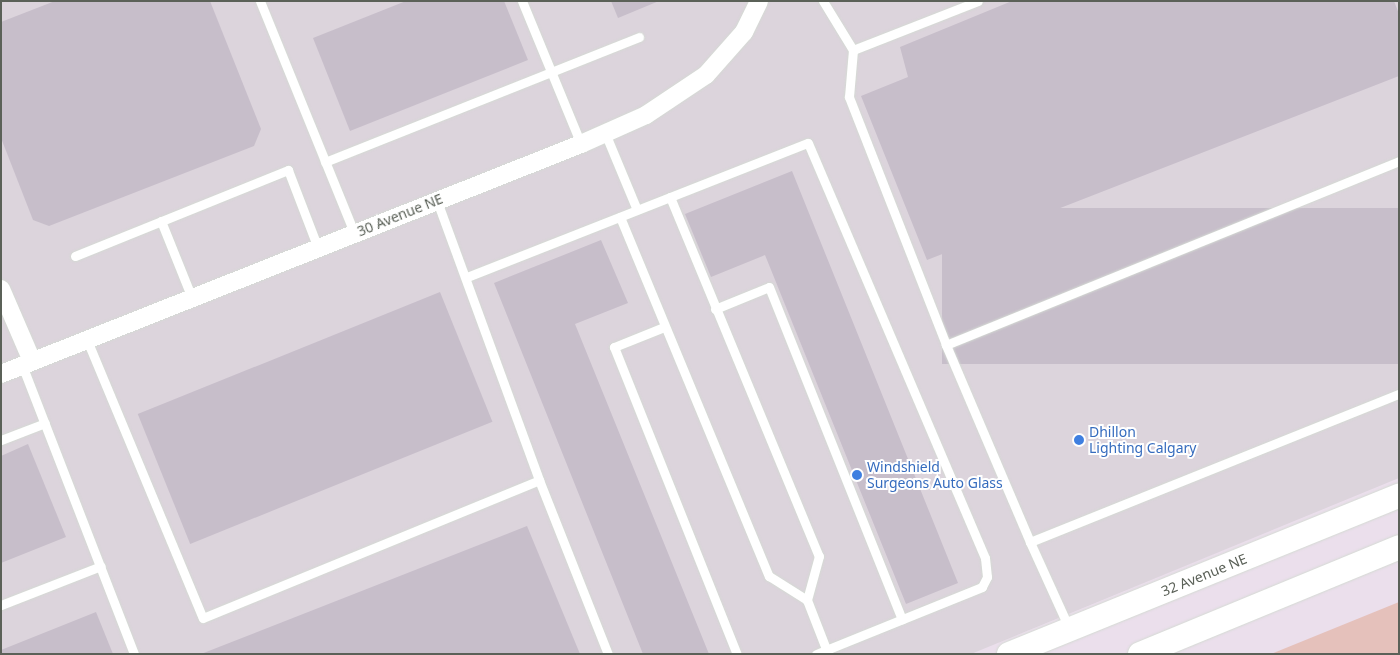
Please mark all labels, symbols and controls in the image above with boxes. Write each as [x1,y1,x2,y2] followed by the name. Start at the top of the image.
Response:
[355,190,445,240] street label: 30 Avenue NE
[1089,424,1196,457] place label: Dhillon Lighting Calgary
[1073,434,1085,446] marker: Dhillon Lighting Calgary
[867,459,1003,492] place label: Windshield Surgeons Auto Glass
[851,469,863,481] marker: Windshield Surgeons Auto Glass
[1159,550,1249,600] street label: 32 Avenue NE

